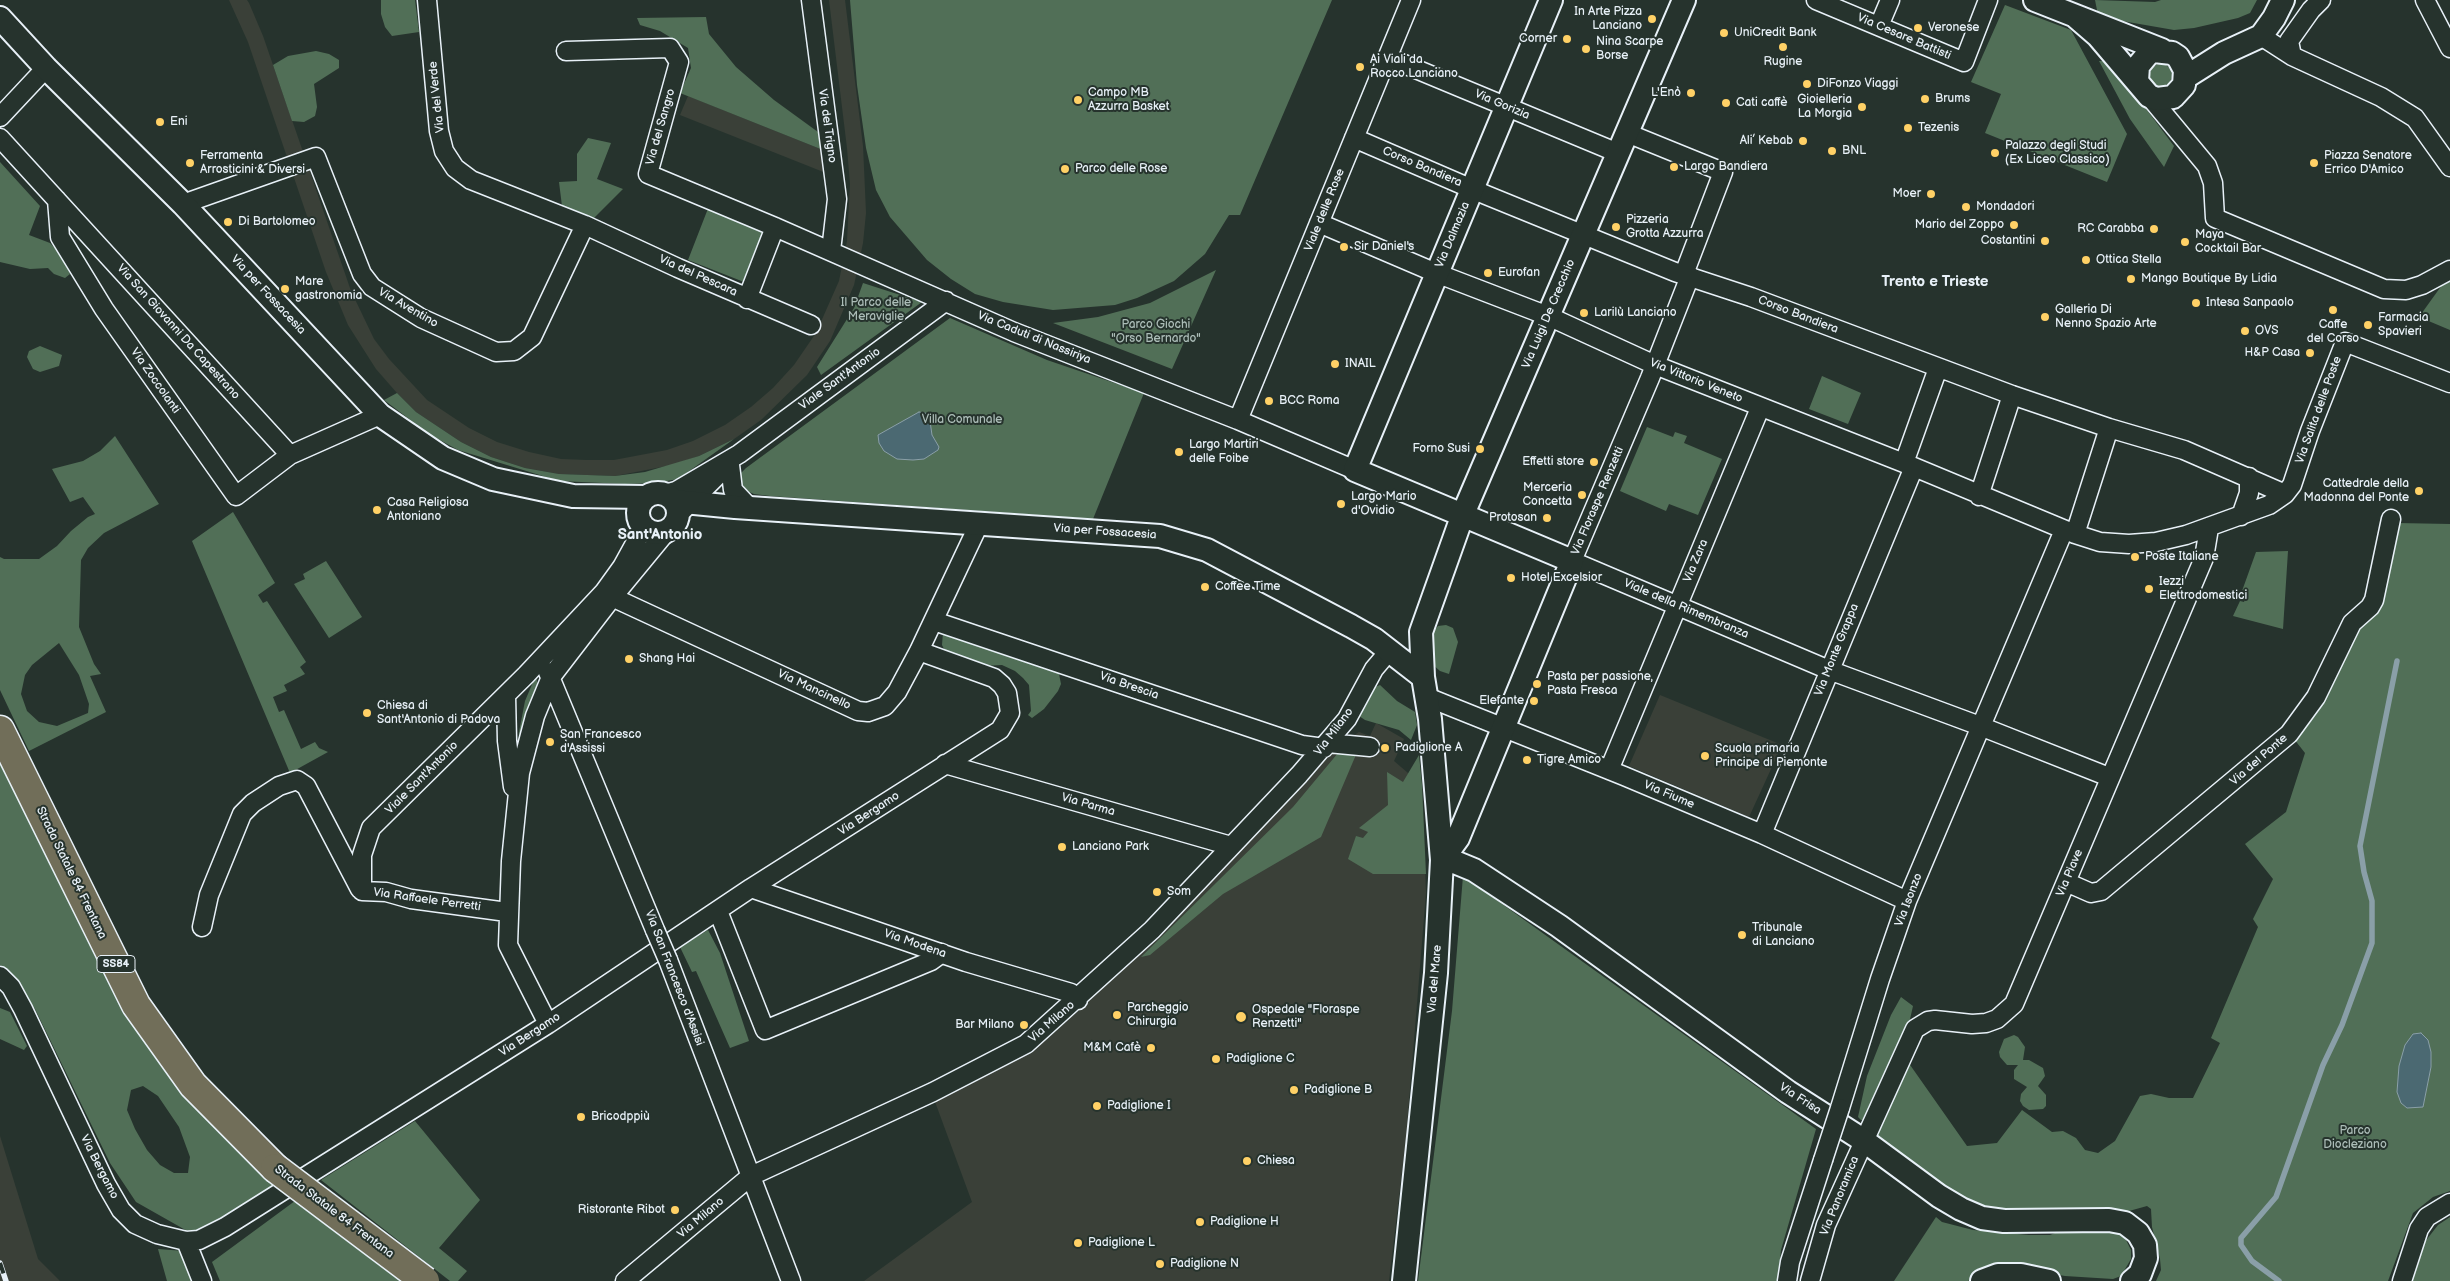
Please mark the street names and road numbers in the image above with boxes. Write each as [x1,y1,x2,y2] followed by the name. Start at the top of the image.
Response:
[1855,11,1953,63] street label: Via Cesare Battisti
[426,61,448,133] street label: Via del Verde
[643,87,679,167] street label: Via del Sangro
[1472,87,1532,123] street label: Via Gorizia
[815,88,839,164] street label: Via del Trigno
[1380,144,1464,190] street label: Corso Bandiera
[1302,167,1348,253] street label: Viale delle Rose
[1433,200,1473,270] street label: Via Dalmazia
[228,252,308,338] street label: Via per Fossacesia
[657,252,739,300] street label: Via del Pescara
[1519,257,1579,371] street label: Via Luigi De Crecchio
[113,261,243,403] street label: Via San Giovanni Da Capestrano
[375,285,441,331] street label: Via Aventino
[1756,293,1840,337] street label: Corso Bandiera
[975,309,1093,367] street label: Via Caduti di Nassiriya
[127,345,183,417] street label: Via Zoccolanti
[797,345,883,413] street label: Viale Sant'Antonio
[2293,354,2345,466] street label: Via Salita delle Poste
[1647,356,1745,406] street label: Via Vittorio Veneto
[1569,445,1627,557] street label: Via Floraspe Renzetti
[1053,521,1157,543] street label: Via per Fossacesia
[1681,537,1711,585] street label: Via Zara
[1621,576,1751,642] street label: Viale della Rimembranza
[1812,602,1862,698] street label: Via Monte Grappa
[775,667,853,713] street label: Via Mancinello
[1098,669,1160,703] street label: Via Brescia
[1311,705,1357,759] street label: Via Milano
[2227,731,2291,789] street label: Via del Ponte
[383,739,461,817] street label: Viale Sant'Antonio
[1641,778,1697,812] street label: Via Fiume
[836,789,902,839] street label: Via Bergamo
[1060,790,1116,820] street label: Via Parma
[33,804,109,942] street label: Strada Statale 84 Frentana
[2054,847,2086,899] street label: Via Piave
[1892,871,1926,929] street label: Via Isonzo
[372,885,482,915] street label: Via Raffaele Perretti
[641,908,707,1048] street label: Via San Francesco d'Assisi
[882,927,948,961] street label: Via Modena
[1425,944,1445,1014] street label: Via del Mare
[97,956,135,972] road number: SS84
[1026,998,1078,1046] street label: Via Milano
[497,1010,563,1060] street label: Via Bergamo
[1776,1080,1824,1118] street label: Via Frisa
[77,1132,121,1202] street label: Via Bergamo
[1817,1154,1863,1238] street label: Via Panoramica
[272,1162,396,1262] street label: Strada Statale 84 Frentana
[675,1194,727,1242] street label: Via Milano

